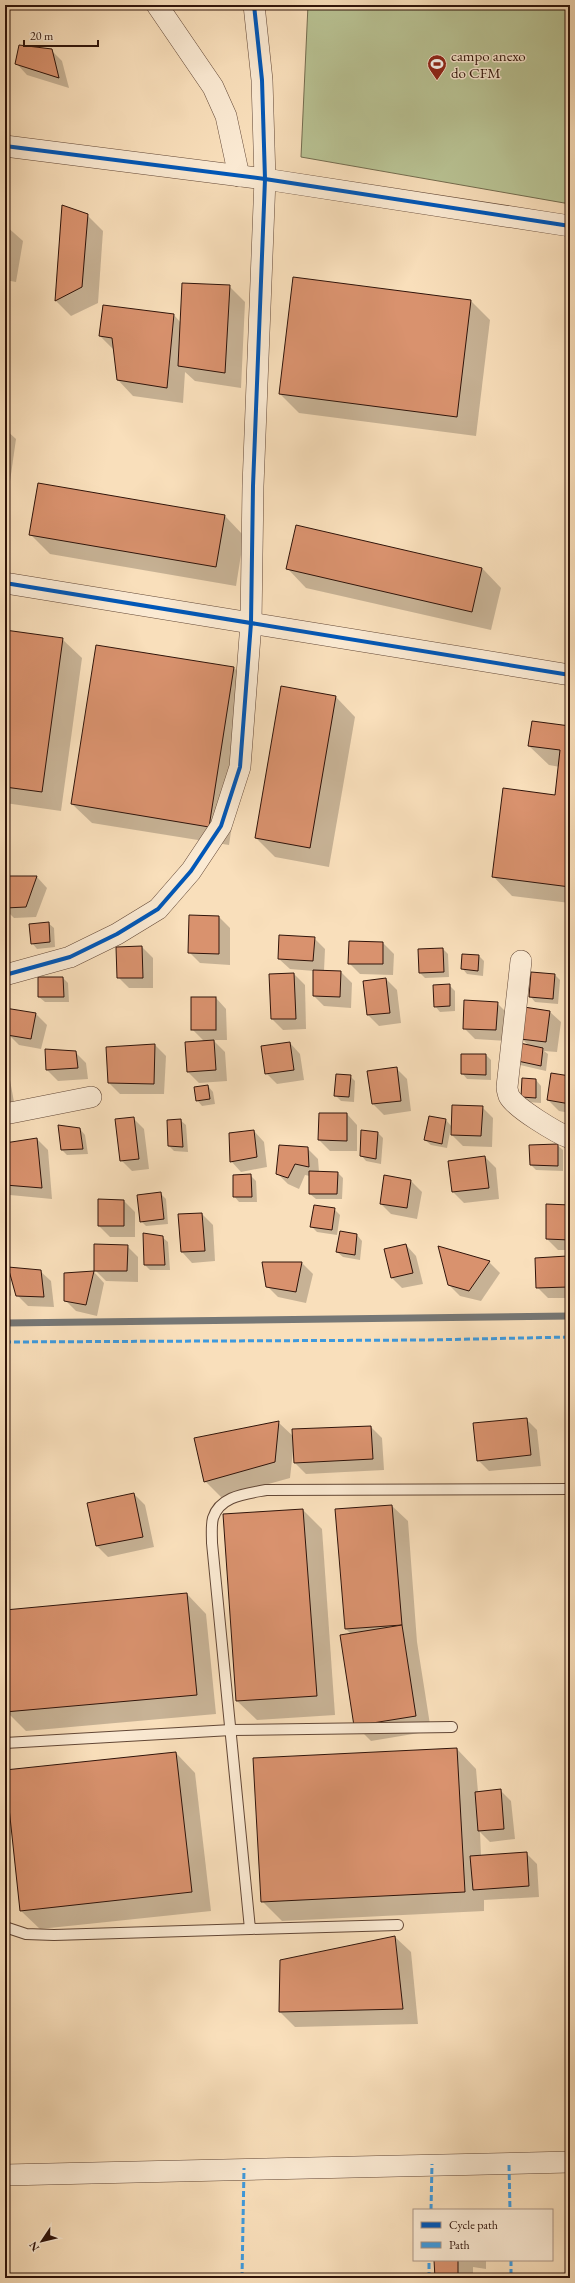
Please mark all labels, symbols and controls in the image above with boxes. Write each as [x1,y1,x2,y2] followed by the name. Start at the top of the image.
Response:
[24,22,98,48] scale bar
[30,28,54,44] text: 20 m
[451,46,526,82] place label: campo anexo do CFM
[426,53,448,81] sports icon: campo anexo do CFM
[413,2209,553,2261] legend
[449,2217,498,2233] text: Cycle path
[22,2221,62,2261] north arrow
[449,2237,470,2253] text: Path
[25,2239,42,2254] text: N

